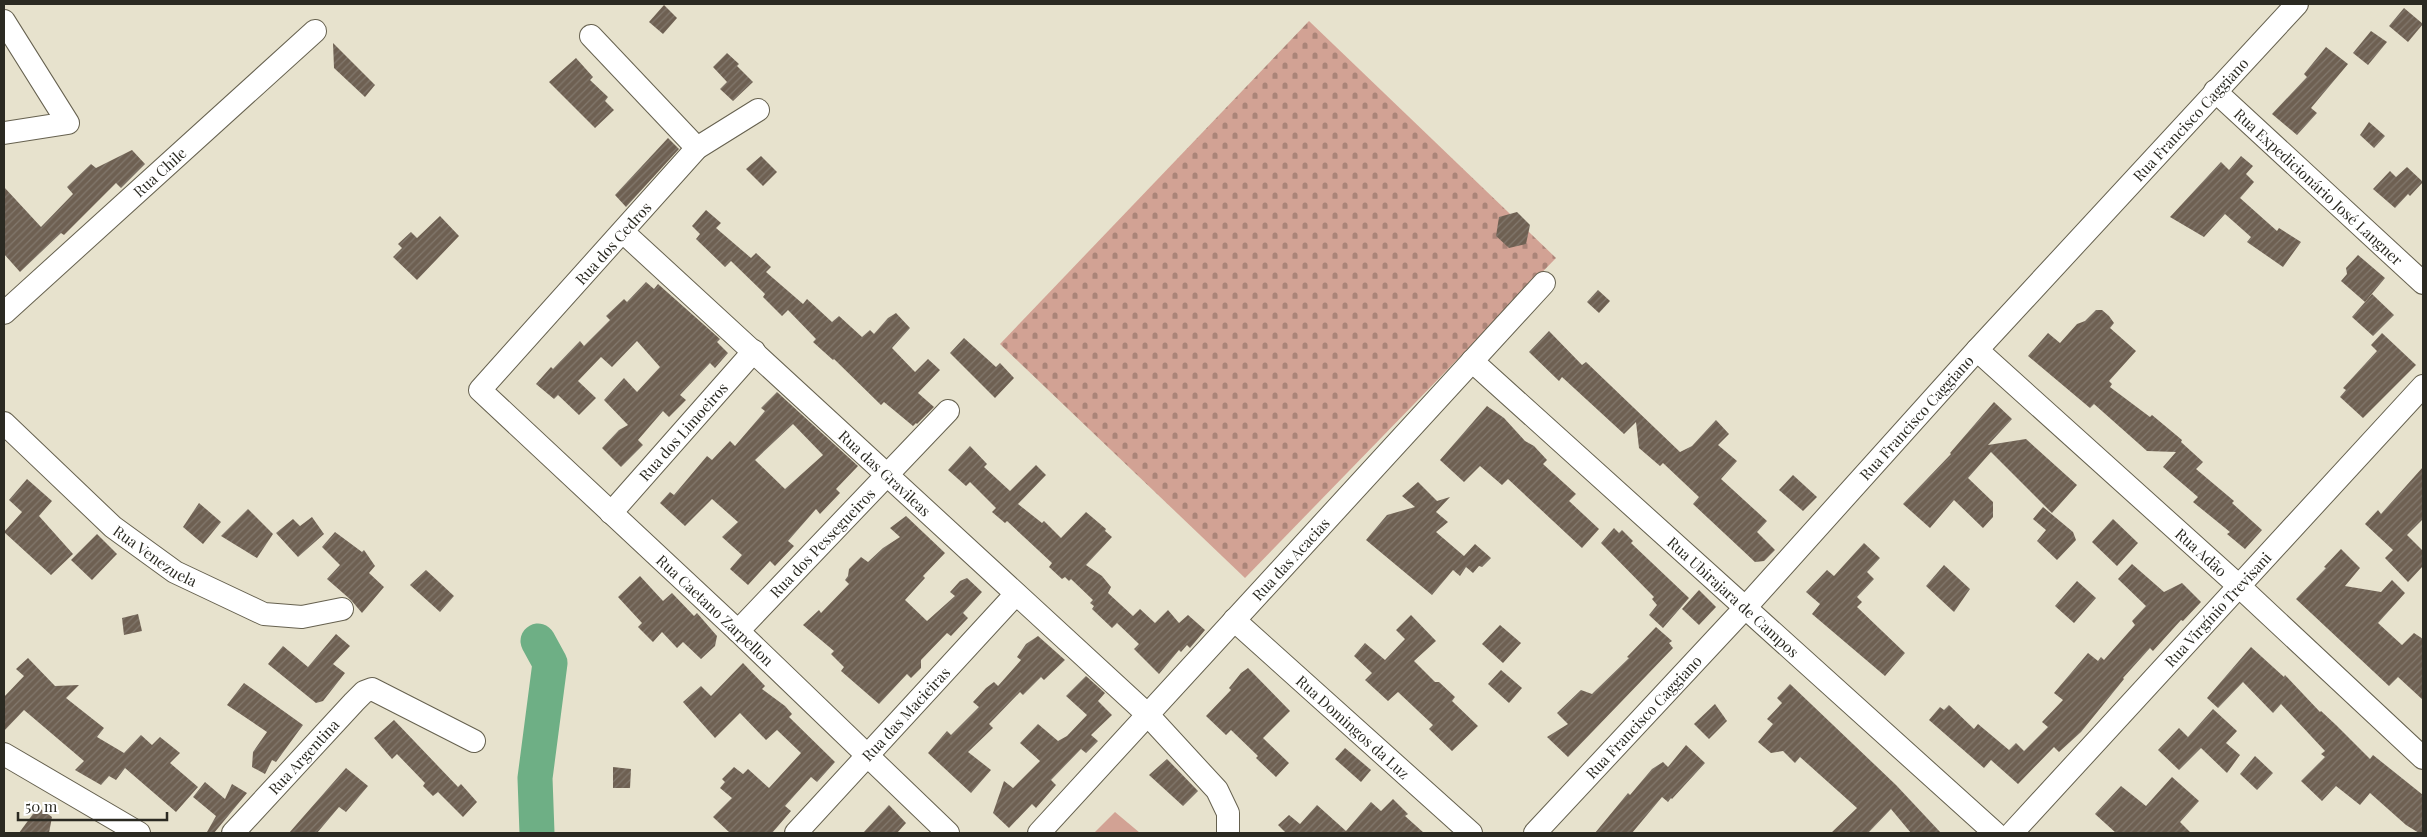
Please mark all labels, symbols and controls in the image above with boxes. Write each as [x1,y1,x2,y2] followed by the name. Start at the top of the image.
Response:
[2128,53,2253,185] street label: Rua Francisco Caggiano
[2230,104,2407,270] street label: Rua Expedicionário José Langner
[129,143,190,201] street label: Rua Chile
[571,197,655,289] street label: Rua dos Cedros
[1855,351,1978,484] street label: Rua Francisco Caggiano
[634,378,732,485] street label: Rua dos Limoeiros
[835,426,935,520] street label: Rua das Gravileas
[765,484,879,602] street label: Rua dos Pessegueiros
[1247,513,1334,605] street label: Rua das Acacias
[109,521,201,591] street label: Rua Venezuela
[2171,524,2231,581] street label: Rua Adão
[1663,532,1803,661] street label: Rua Ubirajara de Campos
[2160,547,2276,671] street label: Rua Virgínio Trevisani
[652,550,778,670] street label: Rua Caetano Zarpellon
[1581,651,1706,783] street label: Rua Francisco Caggiano
[857,662,954,765] street label: Rua das Macieiras
[1292,671,1414,783] street label: Rua Domingos da Luz
[264,714,344,799] street label: Rua Argentina
[18,790,166,822] scale bar
[25,796,58,816] text: 50 m

